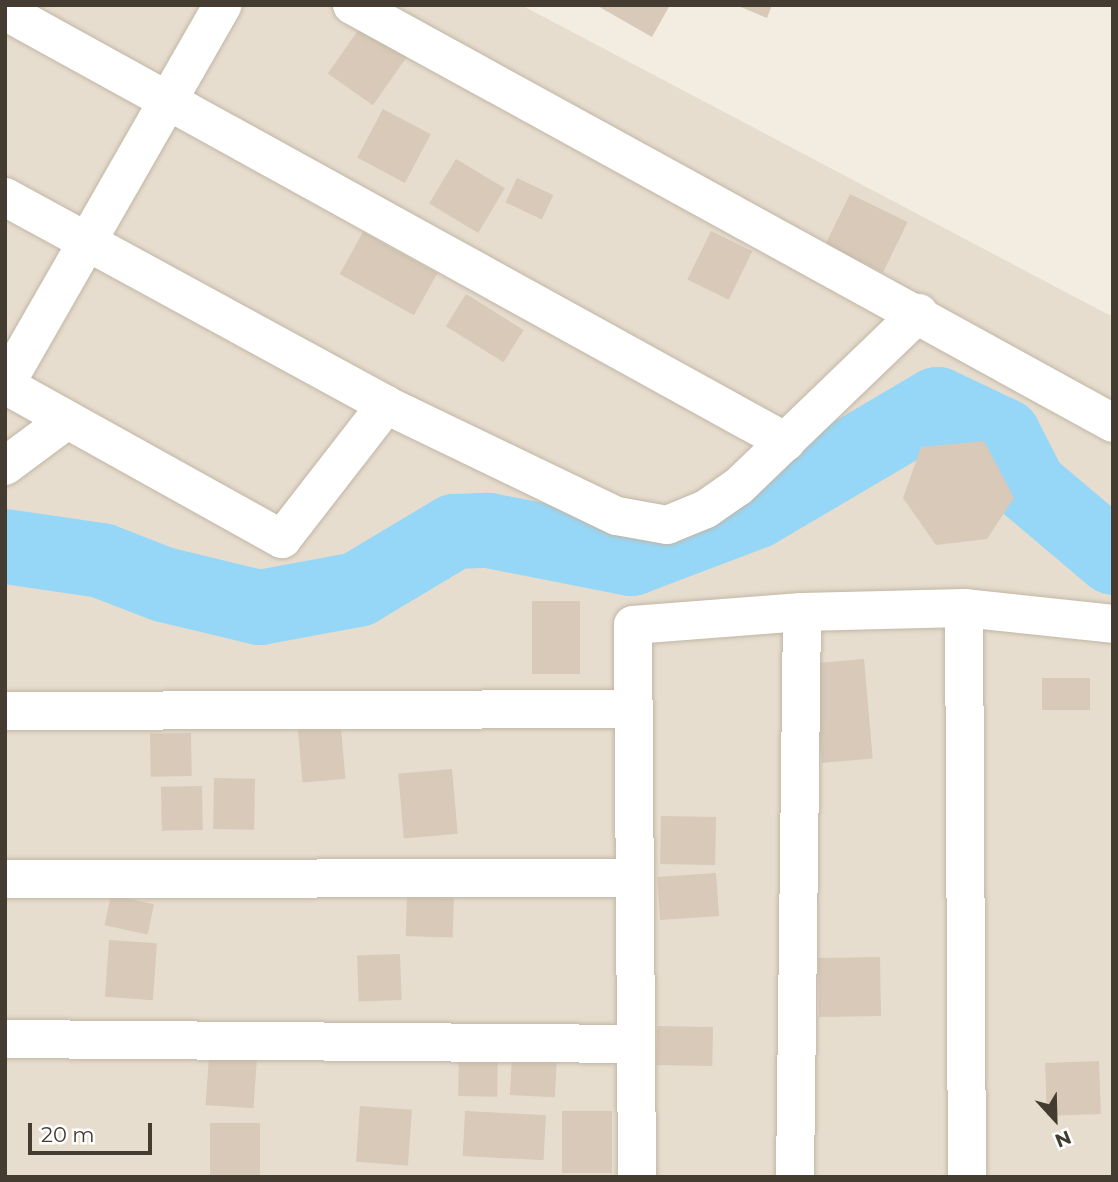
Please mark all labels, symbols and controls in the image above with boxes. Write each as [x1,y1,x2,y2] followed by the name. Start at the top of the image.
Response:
[1020,1084,1090,1154] north arrow
[32,1108,156,1152] scale bar
[41,1122,95,1147] text: 20 m
[1052,1125,1074,1152] text: N

